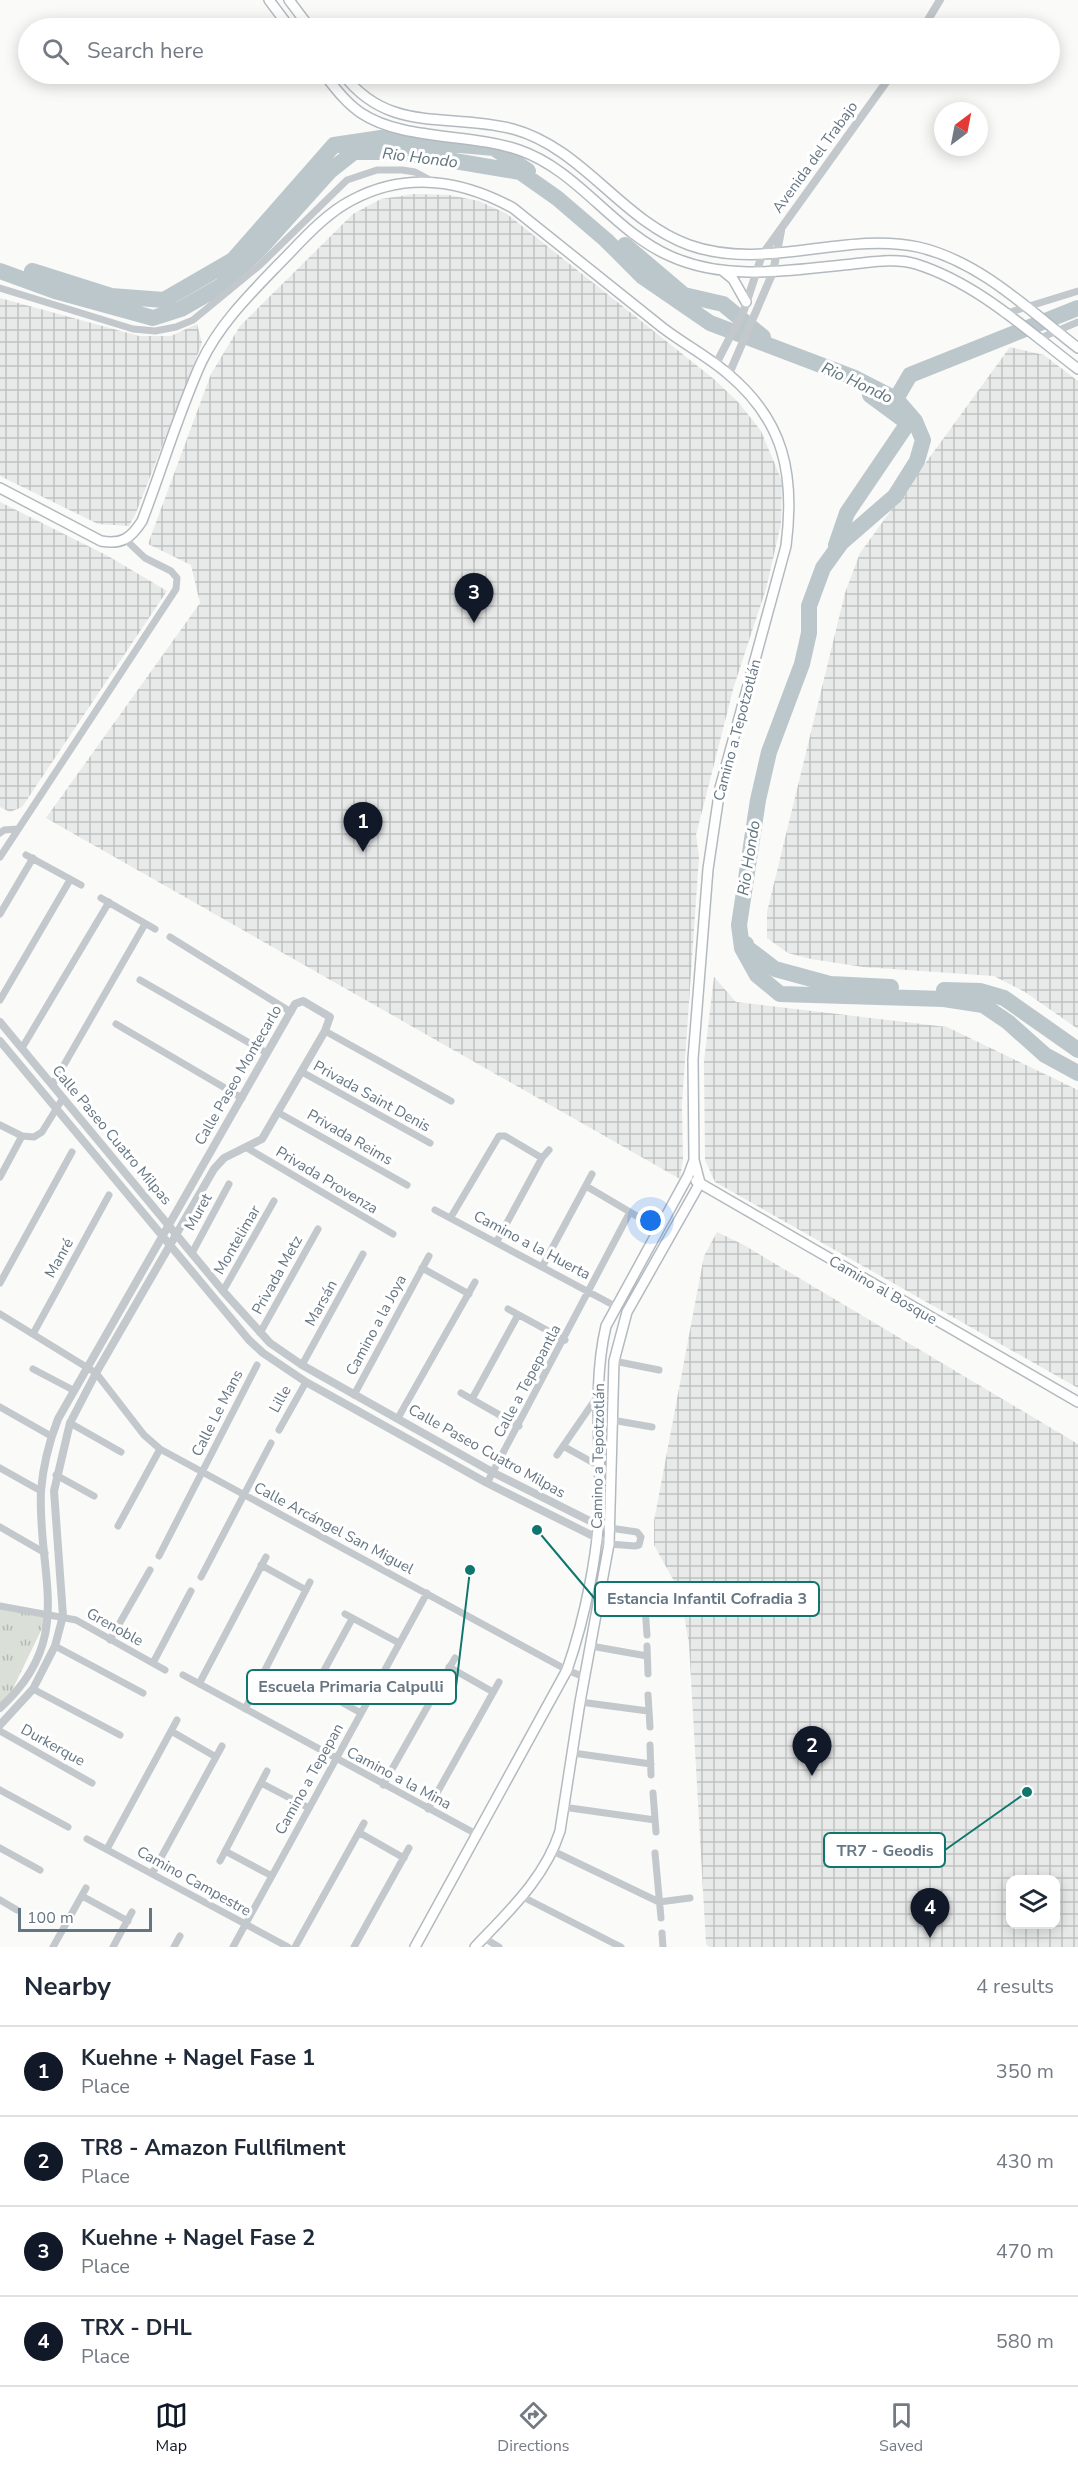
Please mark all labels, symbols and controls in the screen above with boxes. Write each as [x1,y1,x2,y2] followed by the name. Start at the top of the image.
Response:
[18,18,1060,84] search box
[39,35,72,68] icon: search
[87,36,204,66] text: Search here
[768,97,862,217] street label: Avenida del Trabajo
[934,102,988,156] north arrow
[381,142,459,174] water label: Rio Hondo
[818,357,896,409] water label: Rio Hondo
[454,574,494,623] pin: 3
[708,657,766,803] street label: Camino a Tepotzotlán
[344,802,382,852] pin: 1
[732,819,766,897] water label: Rio Hondo
[190,1001,286,1149] street label: Calle Paseo Montecarlo
[310,1056,434,1136] street label: Privada Saint Denis
[48,1061,176,1209] street label: Calle Paseo Cuatro Milpas
[304,1104,396,1170] street label: Privada Reims
[272,1142,382,1218] street label: Privada Provenza
[180,1189,217,1234] street label: Muret
[209,1201,265,1278] street label: Montelimar
[470,1206,594,1284] street label: Camino a la Huerta
[636,1206,665,1235] your location
[247,1232,307,1318] street label: Privada Metz
[40,1235,78,1281] street label: Manré
[825,1251,941,1329] street label: Camino al Bosque
[341,1271,411,1379] street label: Camino a la Joya
[300,1276,342,1330] street label: Marsán
[489,1321,565,1441] street label: Calle a Tepepantla
[187,1366,247,1460] street label: Calle Le Mans
[264,1382,296,1416] street label: Lille
[587,1383,609,1529] street label: Camino a Tepotzotlán
[405,1399,569,1503] street label: Calle Paseo Cuatro Milpas
[250,1477,418,1579] street label: Calle Arcángel San Miguel
[595,1582,819,1616] callout: Estancia Infantil Cofradia 3
[607,1588,807,1610] text: Estancia Infantil Cofradia 3
[83,1603,147,1651] street label: Grenoble
[247,1670,456,1704] callout: Escuela Primaria Calpulli
[258,1676,444,1698] text: Escuela Primaria Calpulli
[17,1719,89,1771] street label: Durkerque
[270,1720,348,1838] street label: Camino a Tepepan
[792,1726,832,1776] pin: 2
[343,1742,455,1814] street label: Camino a la Mina
[824,1833,945,1867] callout: TR7 - Geodis
[836,1840,934,1862] text: TR7 - Geodis
[133,1841,255,1921] street label: Camino Campestre
[1006,1875,1060,1929] map controls
[1006,1875,1060,1929] button: layers
[910,1888,950,1938] pin: 4
[18,1905,152,1932] scale bar
[27,1907,74,1929] text: 100 m
[24,1969,111,2004] text: Nearby
[976,1973,1054,2000] text: 4 results
[81,2043,315,2073] text: Kuehne + Nagel Fase 1
[38,2058,50,2085] text: 1
[996,2058,1054,2085] text: 350 m
[81,2073,130,2100] text: Place
[81,2133,345,2163] text: TR8 - Amazon Fullfilment
[38,2148,50,2175] text: 2
[996,2148,1054,2175] text: 430 m
[81,2163,130,2190] text: Place
[81,2223,315,2253] text: Kuehne + Nagel Fase 2
[38,2238,50,2265] text: 3
[996,2238,1054,2265] text: 470 m
[81,2253,130,2280] text: Place
[81,2313,192,2343] text: TRX - DHL
[38,2328,50,2355] text: 4
[996,2328,1054,2355] text: 580 m
[81,2343,130,2370] text: Place
[155,2399,188,2457] tab: Map
[497,2399,569,2457] tab: Directions
[879,2399,923,2457] tab: Saved

